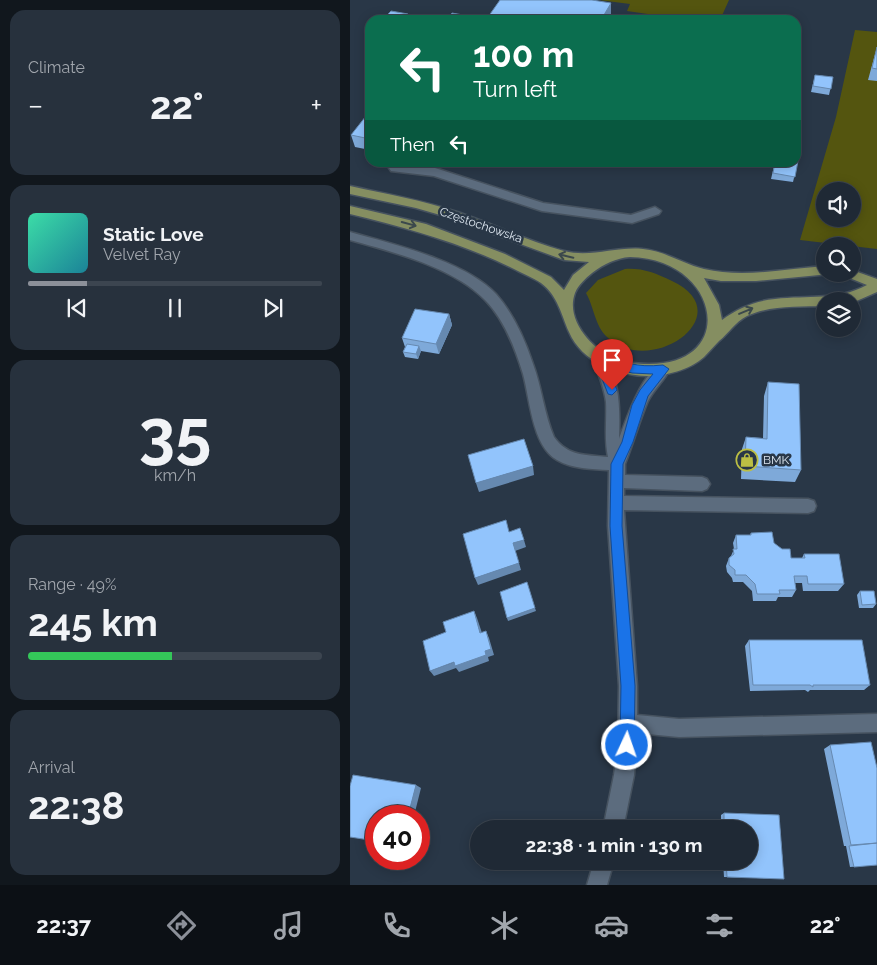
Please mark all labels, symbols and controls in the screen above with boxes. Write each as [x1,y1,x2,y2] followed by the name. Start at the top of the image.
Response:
[473,34,574,75] text: 100 m
[390,35,455,100] icon: left
[28,58,85,77] text: Climate
[473,76,557,102] text: Turn left
[150,83,203,128] text: 22°
[28,89,43,122] text: −
[310,89,322,122] text: +
[445,130,473,158] icon: left
[390,133,435,155] text: Then
[816,182,861,337] map controls
[816,182,861,227] button: sound
[438,204,524,246] street label: Częstochowska
[400,219,416,229] one-way arrow
[103,223,204,245] text: Static Love
[816,237,861,282] button: search
[103,245,181,264] text: Velvet Ray
[559,251,575,260] one-way arrow
[816,292,861,337] button: layers
[63,294,91,322] icon: previous
[161,294,189,322] icon: pause
[259,294,287,322] icon: next
[738,305,753,315] one-way arrow
[591,339,633,390] pin
[598,346,626,374] icon: arrive
[139,395,211,471] text: 35
[735,448,759,472] shop icon: BMK
[763,453,790,467] place label: BMK
[154,466,196,485] text: km/h
[28,575,116,594] text: Range · 49%
[28,600,158,645] text: 245 km
[600,718,652,770] position arrow
[28,758,75,777] text: Arrival
[28,783,124,828] text: 22:38
[365,805,430,870] speed limit sign: 40
[526,834,702,856] text: 22:38 · 1 min · 130 m
[164,908,199,943] icon: directions
[271,908,306,943] icon: music
[379,908,414,943] icon: phone
[487,908,522,943] icon: climate
[594,908,629,943] icon: car
[702,908,737,943] icon: filters
[36,912,91,938] text: 22:37
[810,912,841,938] text: 22°

